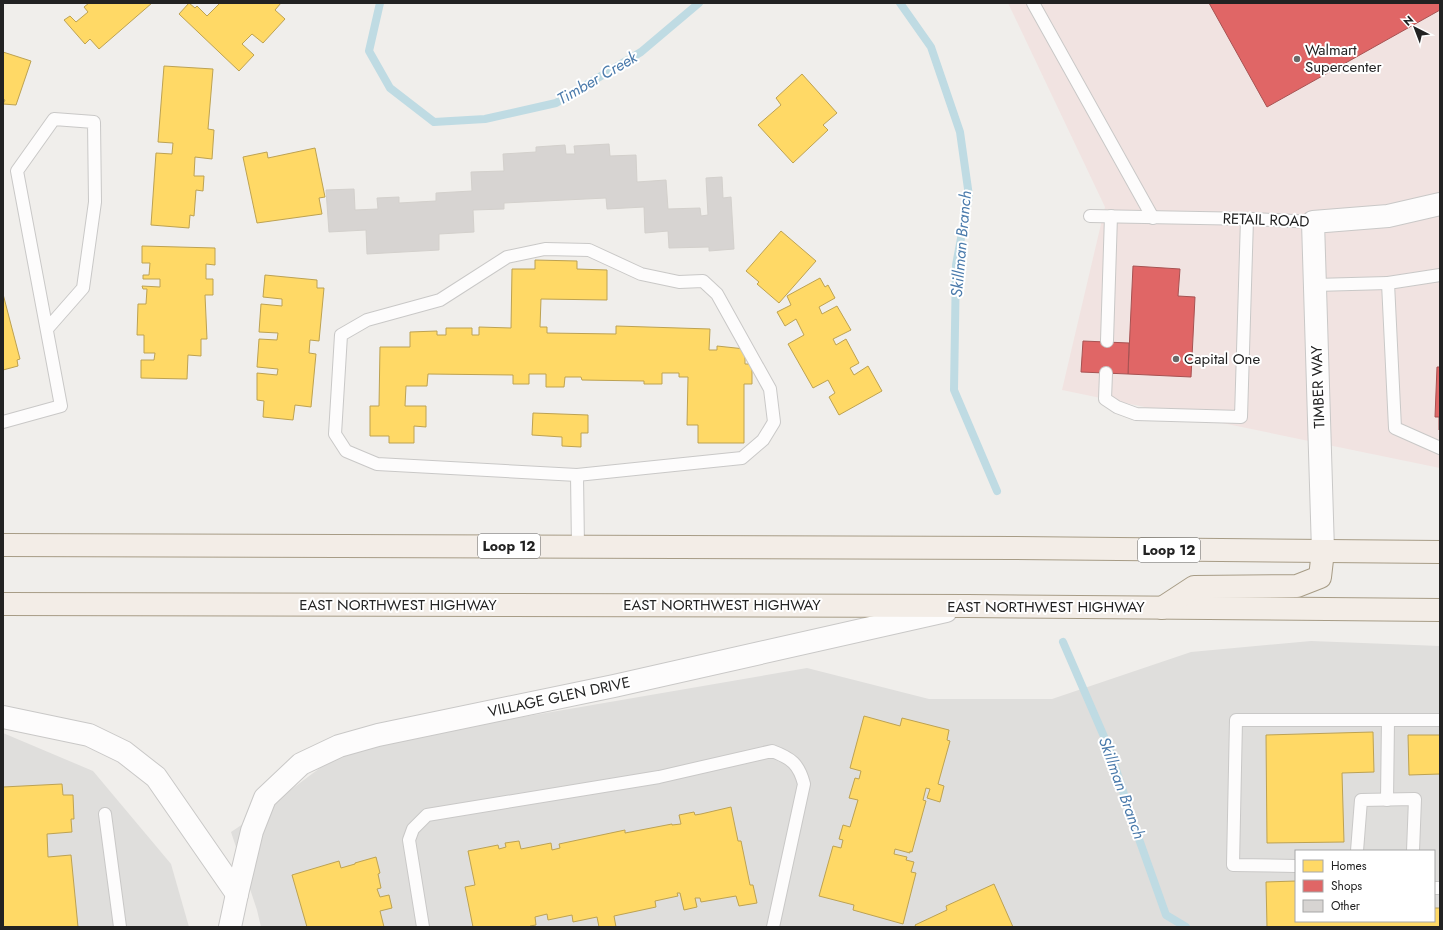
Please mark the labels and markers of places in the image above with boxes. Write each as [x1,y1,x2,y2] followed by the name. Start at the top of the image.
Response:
[1305,39,1382,78] place label: Walmart Supercenter
[1292,54,1302,64] marker: Walmart Supercenter
[1184,348,1260,370] place label: Capital One
[1171,354,1181,364] marker: Capital One

